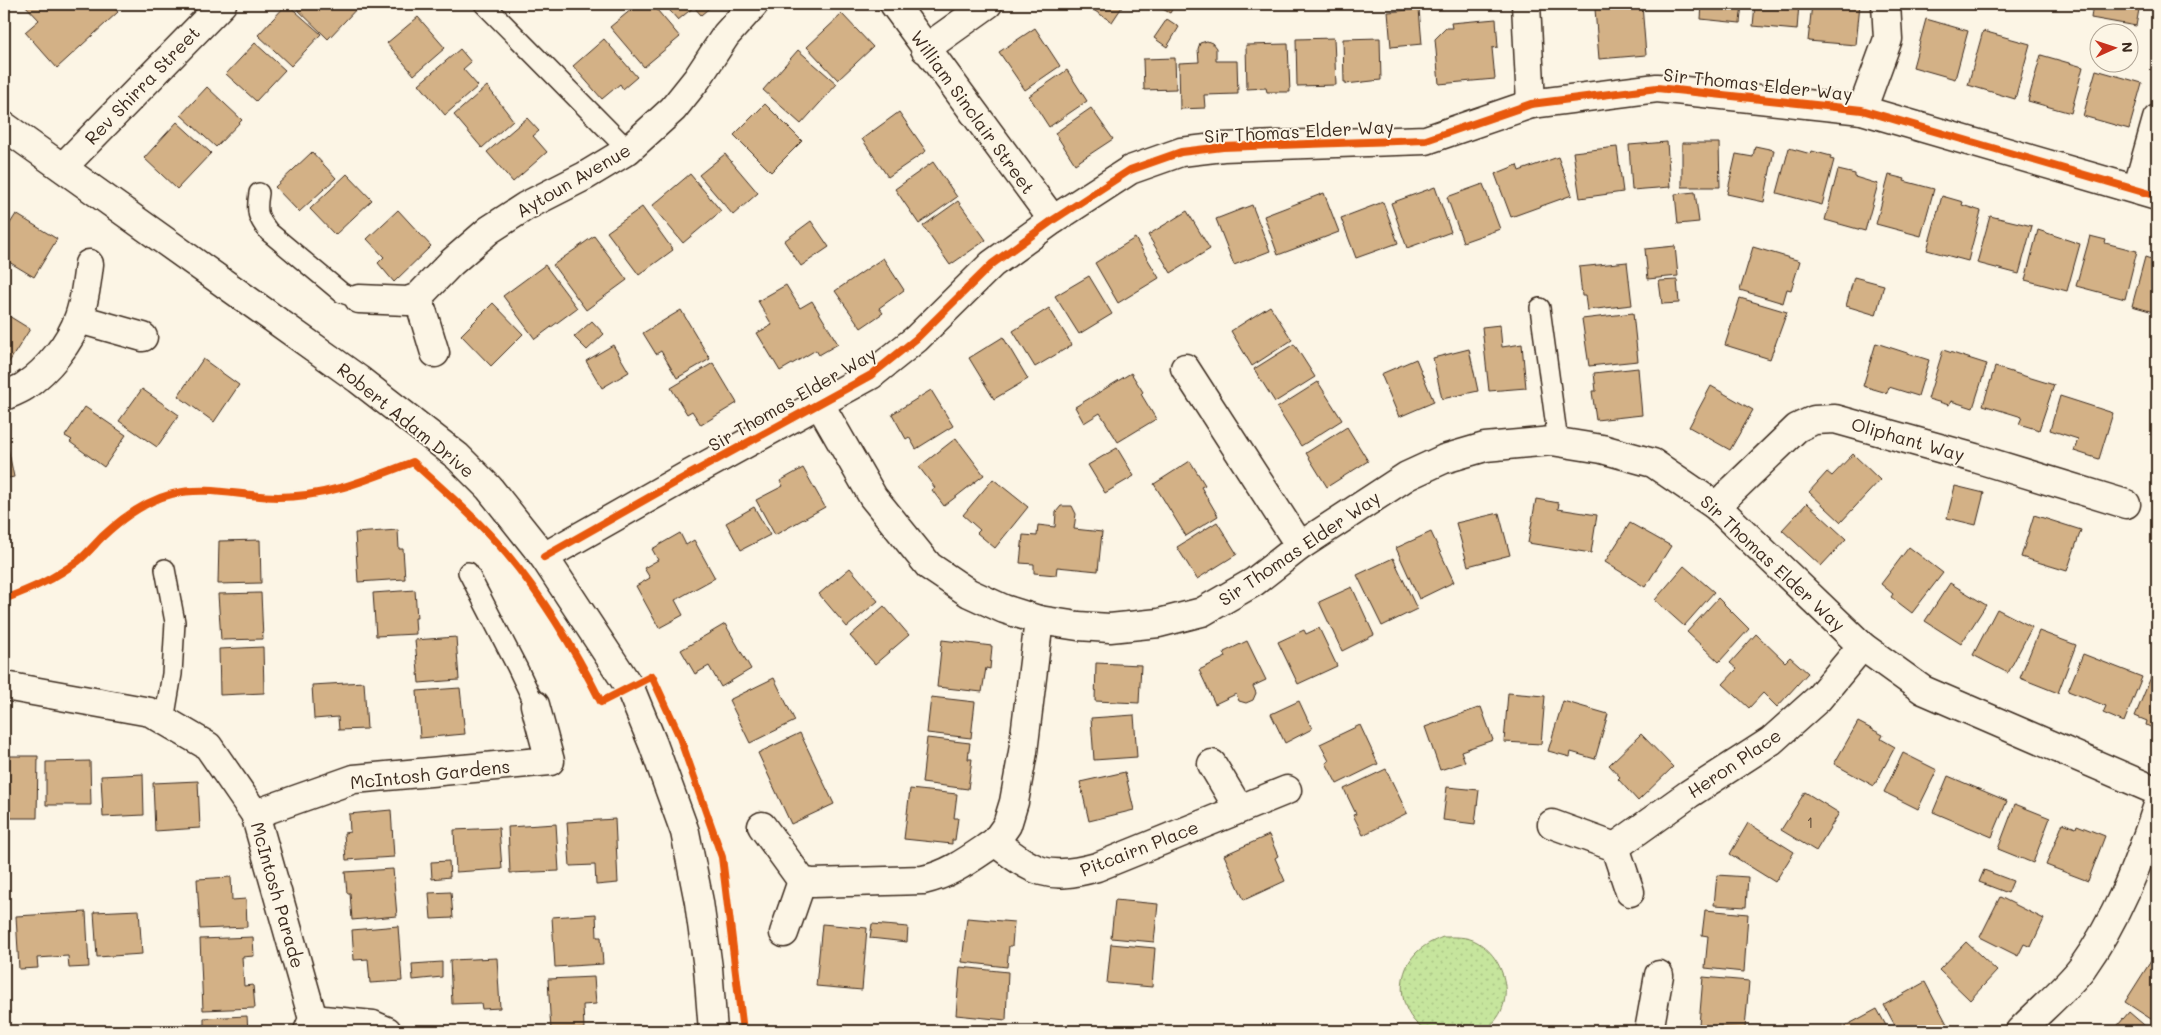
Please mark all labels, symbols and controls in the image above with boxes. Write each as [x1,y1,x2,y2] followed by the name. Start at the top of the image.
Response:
[79,21,205,149] street label: Rev Shirra Street
[2088,22,2138,72] north arrow
[905,25,1041,199] street label: William Sinclair Street
[2118,41,2137,53] text: N
[1662,62,1854,106] street label: Sir Thomas Elder Way
[1204,114,1394,148] street label: Sir Thomas Elder Way
[511,138,635,222] street label: Aytoun Avenue
[704,341,880,457] street label: Sir Thomas Elder Way
[332,357,480,483] street label: Robert Adam Drive
[1849,411,1967,467] street label: Oliphant Way
[1214,485,1384,611] street label: Sir Thomas Elder Way
[1695,489,1851,637] street label: Sir Thomas Elder Way
[1683,723,1785,803] street label: Heron Place
[349,754,511,794] street label: McIntosh Gardens
[1807,812,1813,832] house number: 1
[1076,814,1202,882] street label: Pitcairn Place
[246,819,310,971] street label: McIntosh Parade

